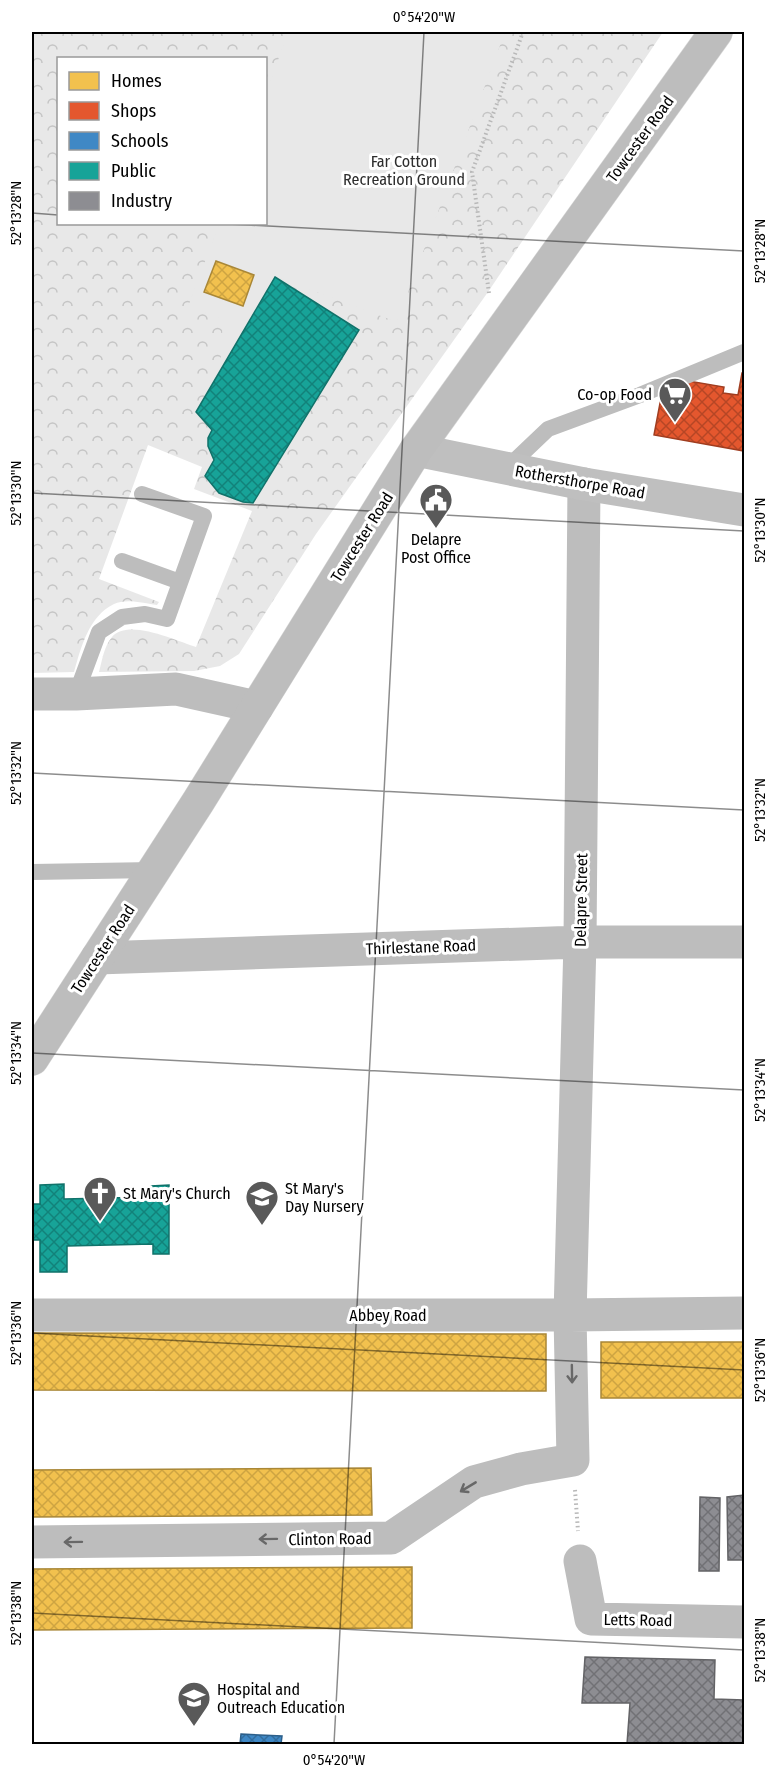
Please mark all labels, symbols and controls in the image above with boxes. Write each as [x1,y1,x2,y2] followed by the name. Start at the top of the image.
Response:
[393,8,455,26] text: 0°54'20"W
[57,57,267,225] legend
[111,70,162,92] text: Homes
[602,92,678,186] street label: Towcester Road
[111,100,156,122] text: Shops
[111,130,169,152] text: Schools
[343,152,465,189] park label: Far Cotton Recreation Ground
[111,160,156,182] text: Public
[7,181,25,245] text: 52°13'28"N
[111,190,172,212] text: Industry
[751,219,769,283] text: 52°13'28"N
[657,376,693,423] supermarket icon: Co-op Food
[577,385,652,404] place label: Co-op Food
[7,460,25,526] text: 52°13'30"N
[514,461,646,503] street label: Rothersthorpe Road
[418,482,454,529] public building icon: Delapre Post Office
[327,489,397,585] street label: Towcester Road
[751,497,769,563] text: 52°13'30"N
[401,530,471,567] place label: Delapre Post Office
[7,741,25,805] text: 52°13'32"N
[751,778,769,842] text: 52°13'32"N
[571,852,591,947] street label: Delapre Street
[67,901,139,997] street label: Towcester Road
[365,936,477,958] street label: Thirlestane Road
[7,1021,25,1085] text: 52°13'34"N
[751,1058,769,1122] text: 52°13'34"N
[82,1175,118,1222] church icon: St Mary's Church
[244,1179,280,1226] school or university icon: St Mary's Day Nursery
[285,1179,364,1216] place label: St Mary's Day Nursery
[123,1184,231,1203] place label: St Mary's Church
[7,1301,25,1365] text: 52°13'36"N
[349,1306,427,1325] street label: Abbey Road
[751,1338,769,1402] text: 52°13'36"N
[566,1363,577,1383] one-way arrow
[460,1481,477,1493] one-way arrow
[288,1529,372,1549] street label: Clinton Road
[258,1534,278,1545] one-way arrow
[63,1536,83,1548] one-way arrow
[7,1581,25,1645] text: 52°13'38"N
[603,1610,673,1630] street label: Letts Road
[751,1618,769,1682] text: 52°13'38"N
[176,1680,212,1727] school or university icon: Hospital and Outreach Education
[217,1680,345,1717] place label: Hospital and Outreach Education
[303,1751,365,1769] text: 0°54'20"W

